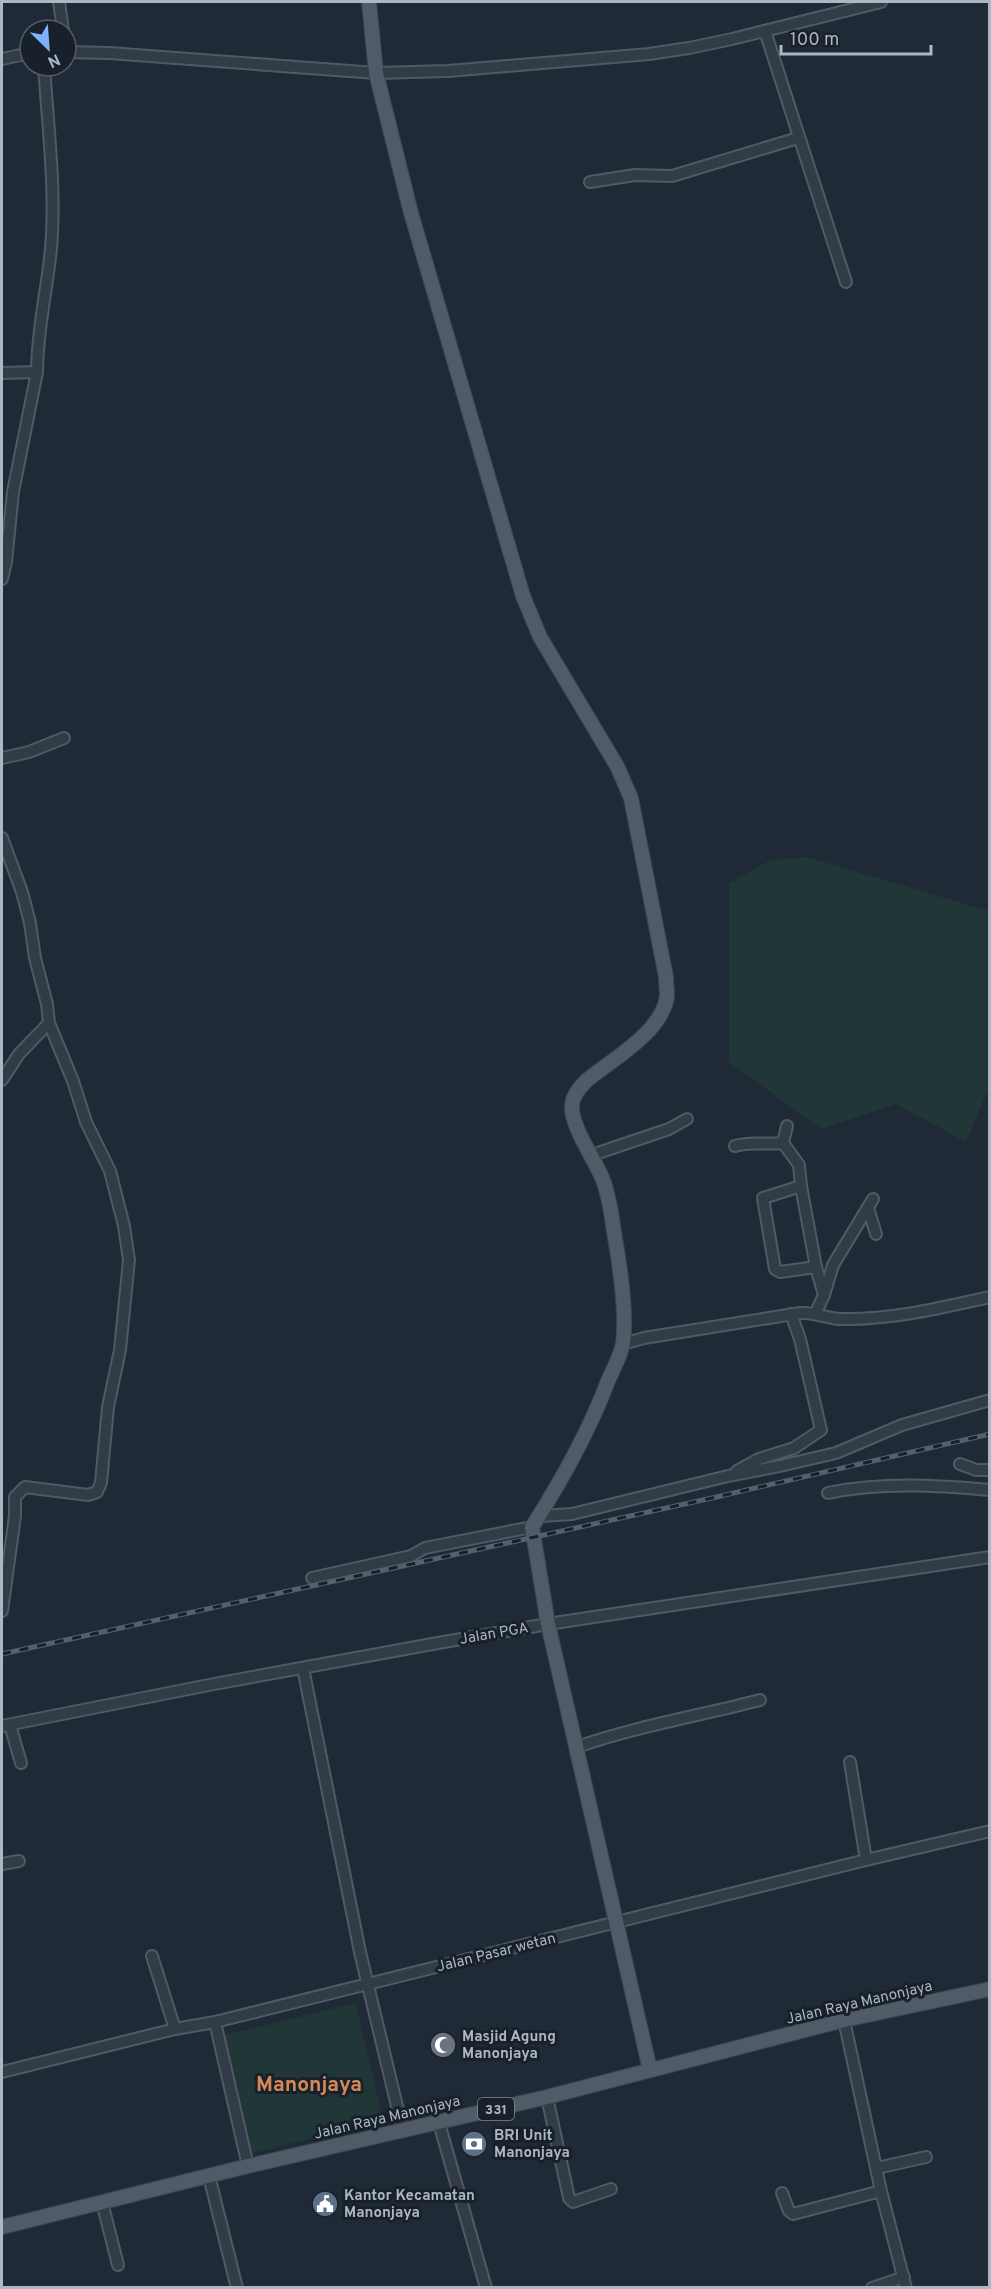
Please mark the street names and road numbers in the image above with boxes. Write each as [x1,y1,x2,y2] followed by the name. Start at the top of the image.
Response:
[458,1619,530,1650] street label: Jalan PGA
[435,1929,558,1977] street label: Jalan Pasar wetan
[784,1977,934,2030] street label: Jalan Raya Manonjaya
[312,2092,462,2145] street label: Jalan Raya Manonjaya
[478,2098,514,2120] road number: 331

